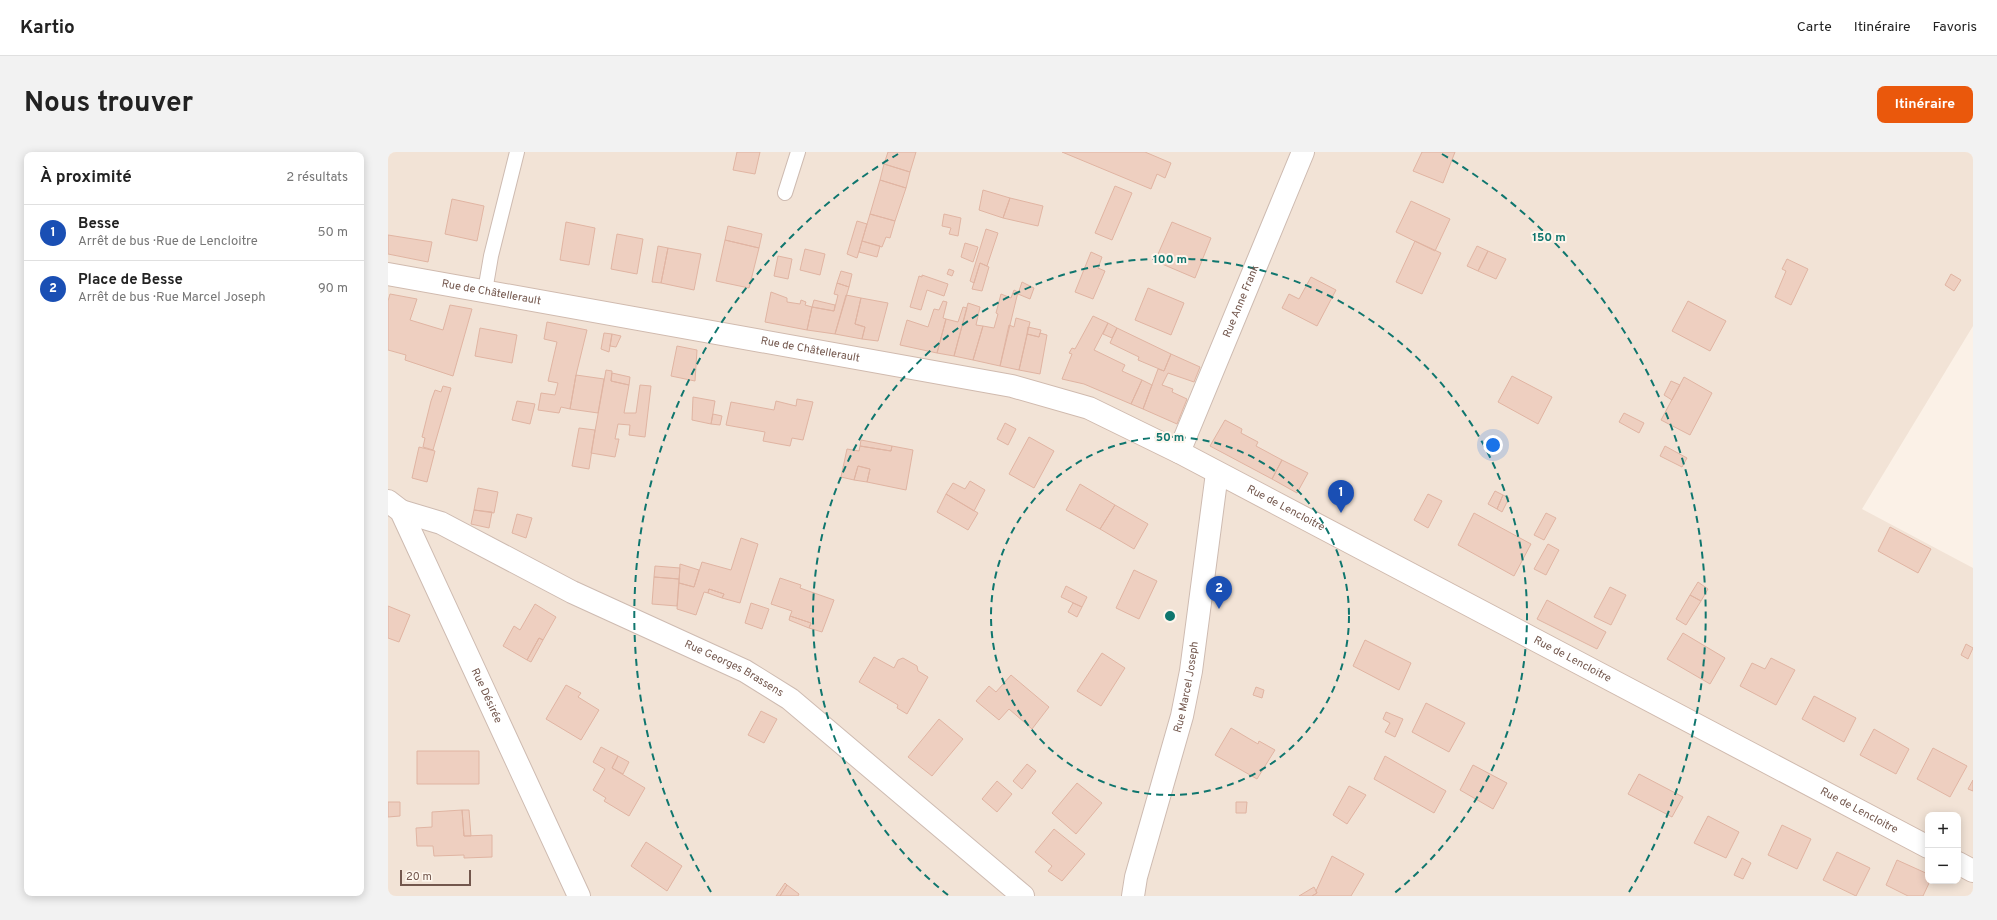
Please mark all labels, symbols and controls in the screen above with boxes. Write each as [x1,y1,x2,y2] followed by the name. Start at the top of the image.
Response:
[20,16,75,40] text: Kartio
[1797,19,1832,36] text: Carte
[1854,19,1911,36] text: Itinéraire
[1933,19,1977,36] text: Favoris
[24,86,193,122] text: Nous trouver
[1877,86,1973,123] button: Itinéraire
[40,167,132,189] text: À proximité
[286,170,348,186] text: 2 résultats
[78,215,120,234] text: Besse
[50,225,56,241] text: 1
[318,225,348,241] text: 50 m
[1532,230,1566,246] text: 150 m
[78,234,258,250] text: Arrêt de bus · Rue de Lencloitre
[1153,252,1187,268] text: 100 m
[1220,263,1263,340] street label: Rue Anne Frank
[78,271,183,290] text: Place de Besse
[441,277,542,308] street label: Rue de Châtellerault
[49,281,57,297] text: 2
[318,281,348,297] text: 90 m
[78,290,266,306] text: Arrêt de bus · Rue Marcel Joseph
[760,334,861,366] street label: Rue de Châtellerault
[1156,430,1184,446] text: 50 m
[1483,435,1503,455] your location
[1328,480,1354,513] pin: 1
[1244,482,1327,535] street label: Rue de Lencloitre
[1206,576,1232,609] pin: 2
[1163,609,1177,623] centre of rings
[1531,633,1614,686] street label: Rue de Lencloitre
[682,637,786,700] street label: Rue Georges Brassens
[1171,640,1202,734] street label: Rue Marcel Joseph
[468,666,505,726] street label: Rue Désirée
[1818,784,1900,837] street label: Rue de Lencloitre
[1925,812,1961,884] map controls
[1925,812,1961,848] button: +
[1925,848,1961,884] button: −
[400,868,471,887] scale bar
[406,870,432,884] text: 20 m

